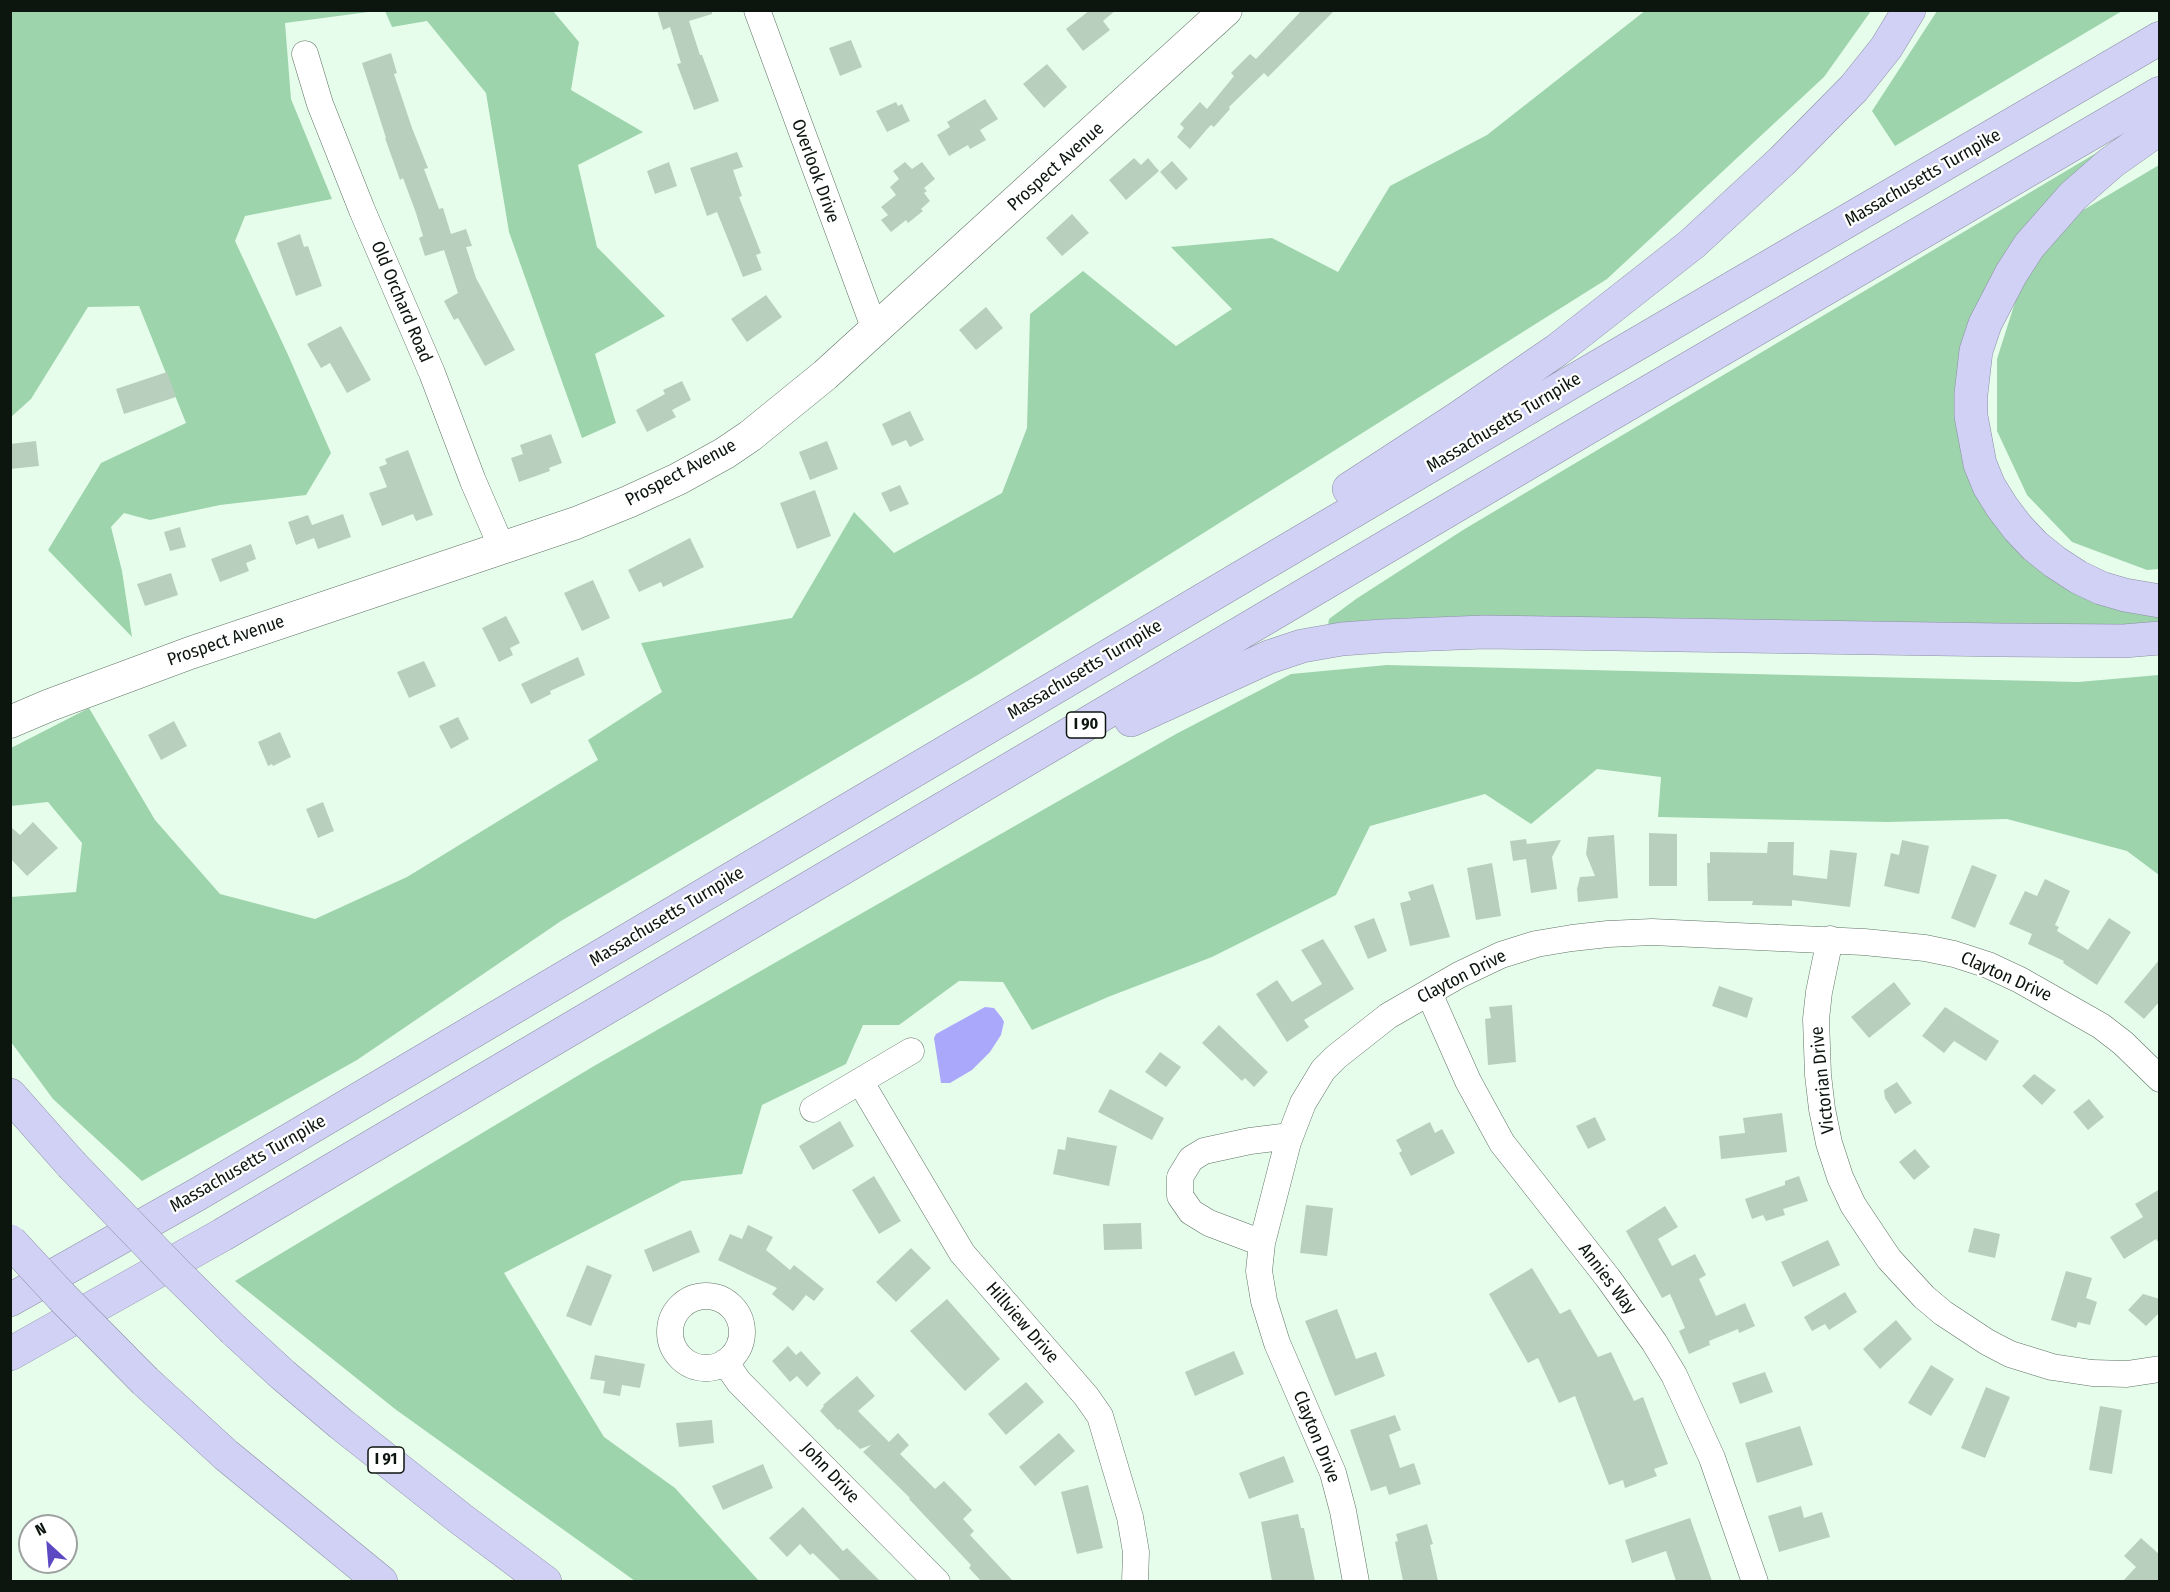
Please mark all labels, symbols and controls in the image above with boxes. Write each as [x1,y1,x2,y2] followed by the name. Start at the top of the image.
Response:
[786,116,844,226] street label: Overlook Drive
[1003,118,1109,216] street label: Prospect Avenue
[1841,125,2005,231] street label: Massachusetts Turnpike
[366,238,436,366] street label: Old Orchard Road
[1423,368,1585,478] street label: Massachusetts Turnpike
[622,435,740,511] street label: Prospect Avenue
[165,611,287,671] street label: Prospect Avenue
[1004,615,1166,725] street label: Massachusetts Turnpike
[1066,712,1106,738] road number: I 90
[586,862,748,972] street label: Massachusetts Turnpike
[1414,945,1510,1009] street label: Clayton Drive
[1957,947,2055,1007] street label: Clayton Drive
[1807,1025,1839,1135] street label: Victorian Drive
[166,1111,330,1217] street label: Massachusetts Turnpike
[1573,1239,1641,1319] street label: Annies Way
[981,1278,1063,1368] street label: Hillview Drive
[1288,1388,1344,1486] street label: Clayton Drive
[796,1438,864,1508] street label: John Drive
[368,1447,404,1473] road number: I 91
[18,1514,78,1574] north arrow
[32,1519,49,1540] text: N

